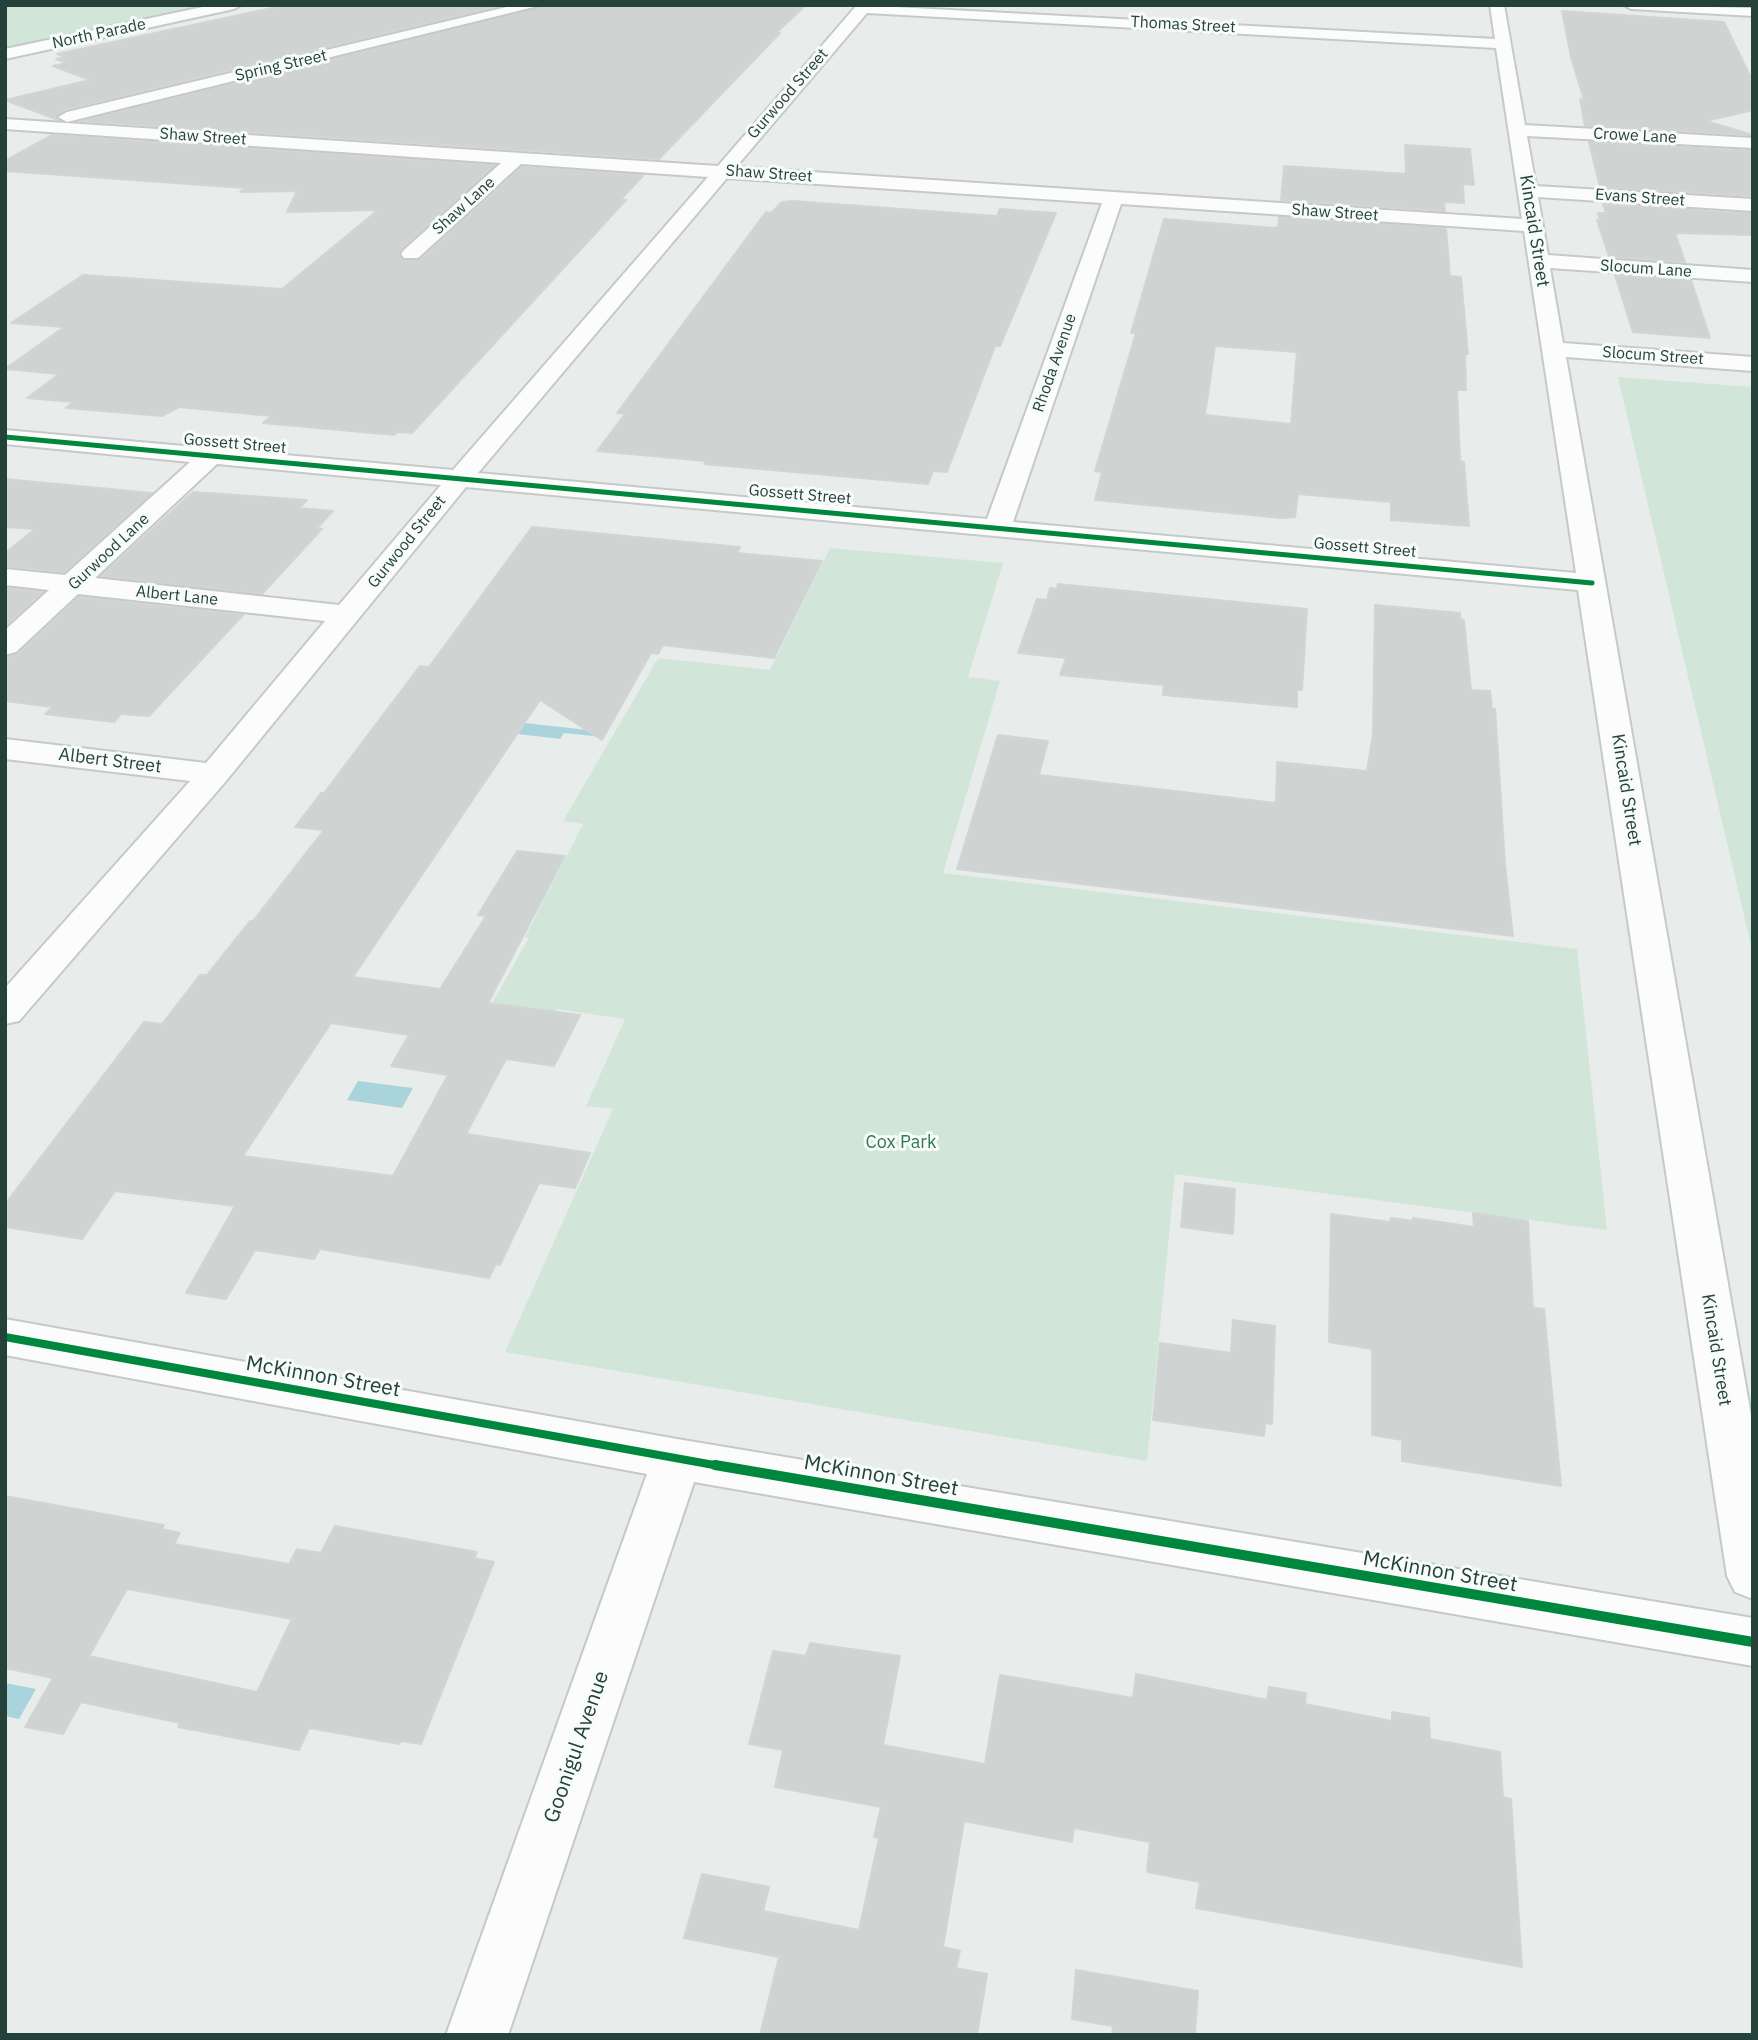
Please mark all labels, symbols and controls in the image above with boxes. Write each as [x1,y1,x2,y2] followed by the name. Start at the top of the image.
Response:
[1130,13,1236,37] street label: Thomas Street
[50,15,148,53] street label: North Parade
[744,45,832,143] street label: Gurwood Street
[233,46,329,86] street label: Spring Street
[159,124,247,150] street label: Shaw Street
[1593,124,1677,148] street label: Crowe Lane
[725,161,813,187] street label: Shaw Street
[429,173,499,239] street label: Shaw Lane
[1514,173,1554,289] street label: Kincaid Street
[1594,185,1686,211] street label: Evans Street
[1291,200,1379,226] street label: Shaw Street
[1599,256,1693,282] street label: Slocum Lane
[1029,311,1081,415] street label: Rhoda Avenue
[1602,343,1704,369] street label: Slocum Street
[183,430,287,458] street label: Gossett Street
[748,481,852,509] street label: Gossett Street
[364,492,450,592] street label: Gurwood Street
[65,510,153,594] street label: Gurwood Lane
[1313,534,1417,562] street label: Gossett Street
[135,582,219,610] street label: Albert Lane
[1606,732,1646,848] street label: Kincaid Street
[57,744,163,778] street label: Albert Street
[866,1132,936,1154] park label: Cox Park
[1696,1292,1736,1408] street label: Kincaid Street
[244,1351,402,1403] street label: McKinnon Street
[802,1450,960,1502] street label: McKinnon Street
[1361,1546,1519,1598] street label: McKinnon Street
[539,1668,615,1826] street label: Goonigul Avenue

